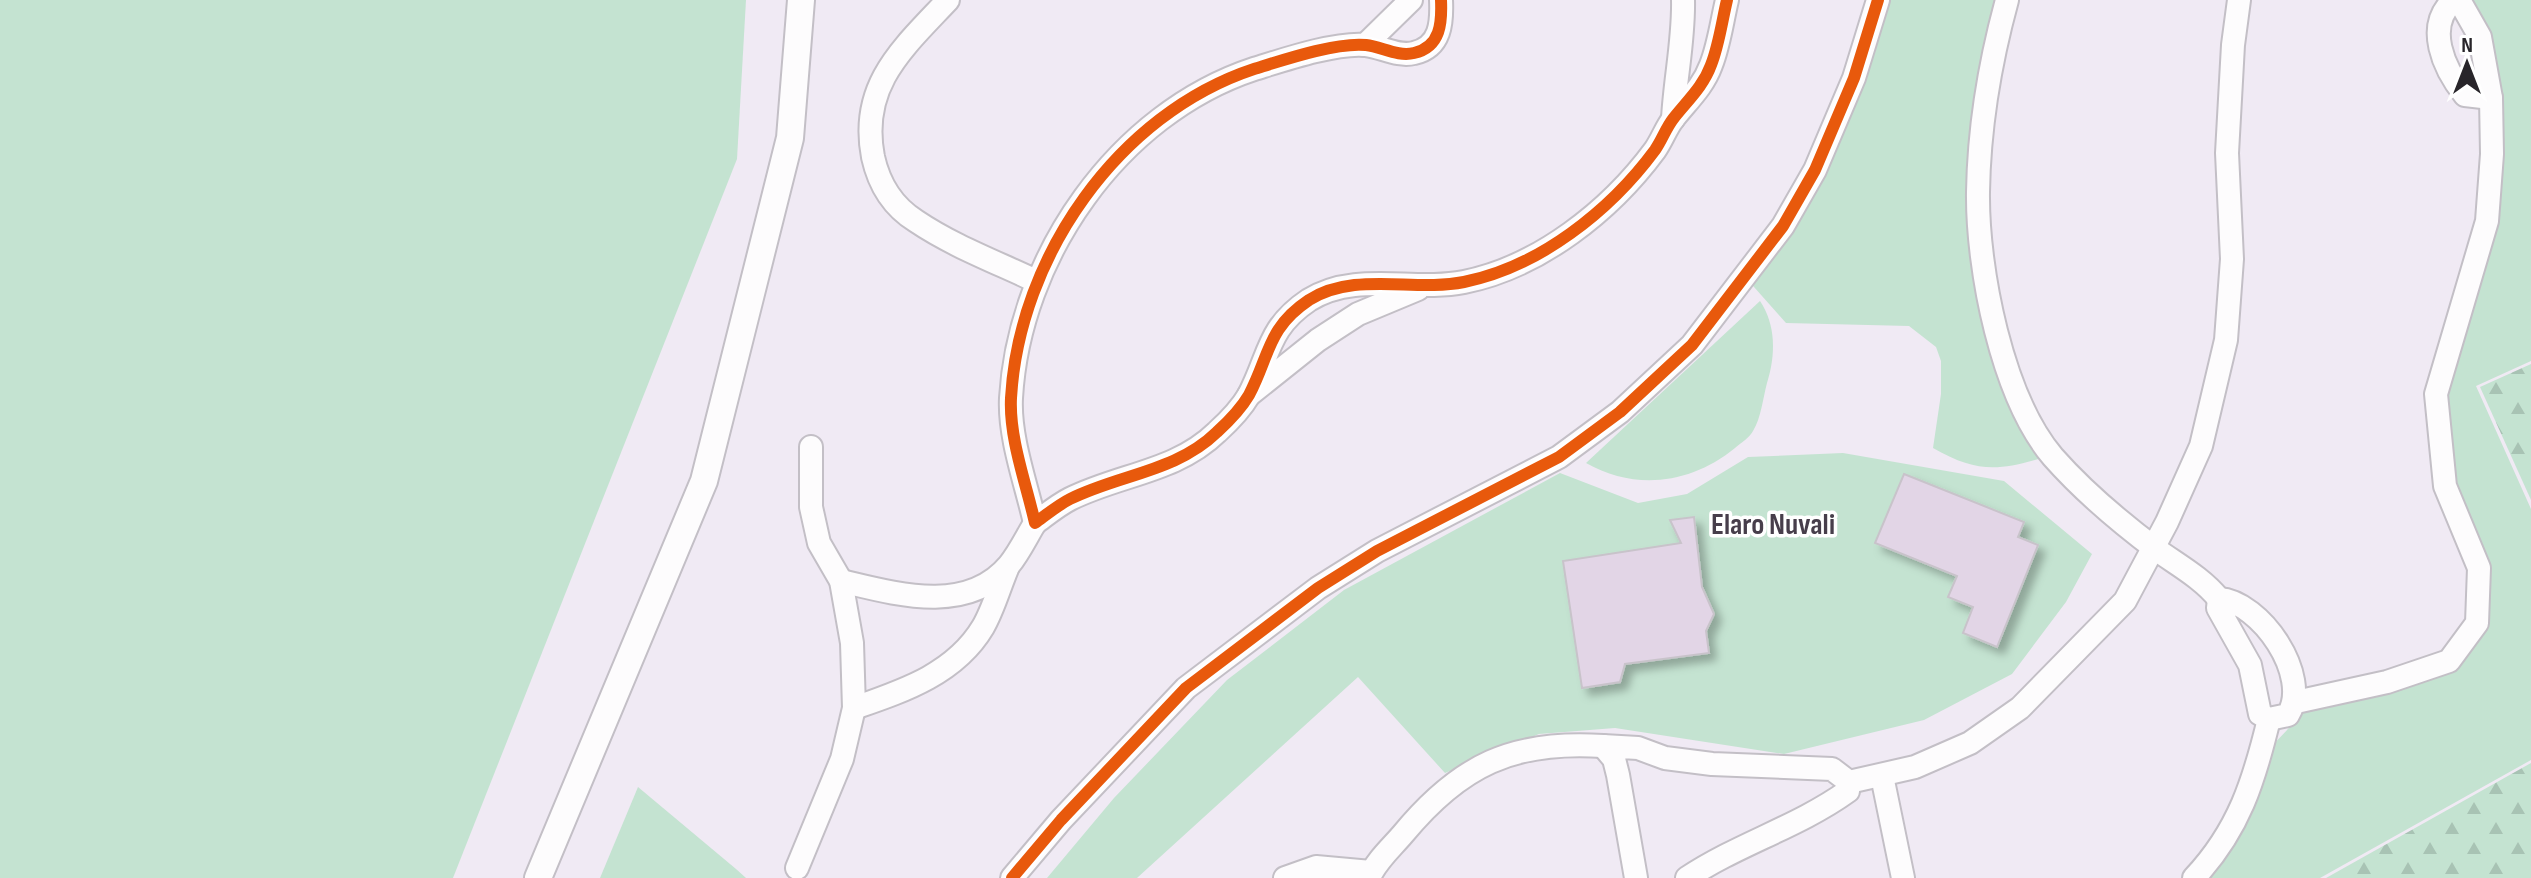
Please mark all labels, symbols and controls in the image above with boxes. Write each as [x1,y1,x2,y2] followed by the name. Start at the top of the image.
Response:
[2427,24,2507,104] north arrow
[2461,32,2473,59] text: N
[1711,507,1835,543] district label: Elaro Nuvali

